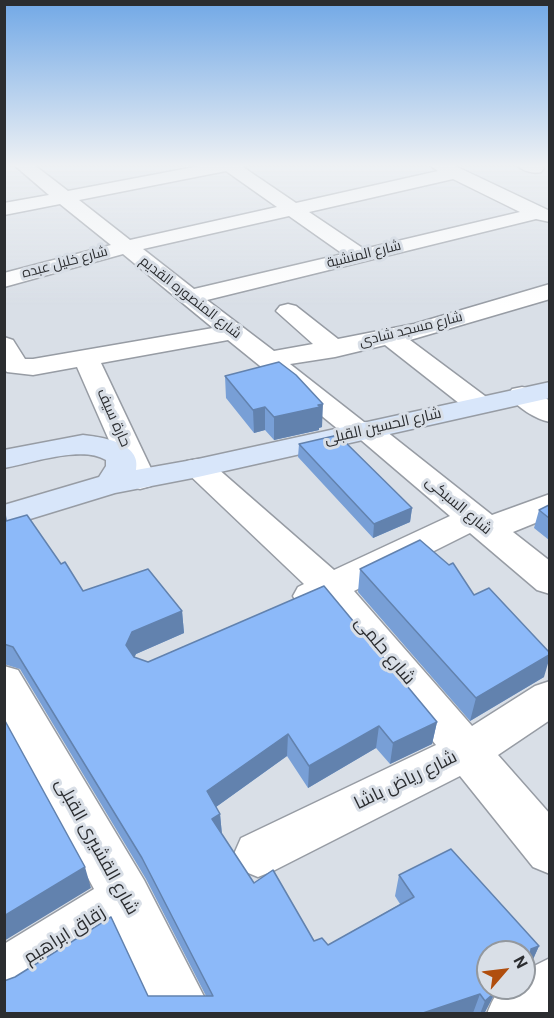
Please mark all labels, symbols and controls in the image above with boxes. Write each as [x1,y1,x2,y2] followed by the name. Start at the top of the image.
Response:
[325,238,403,272] street label: شارع المنشية
[20,243,110,283] street label: شارع خليل عبده
[136,253,244,343] street label: شارع المنصوره القديم
[358,309,464,351] street label: شارع مسجد شادى
[92,386,134,450] street label: حارة سيف
[323,405,443,449] street label: شارع الحسين القبلى
[421,473,495,539] street label: شارع السبكى
[349,612,419,690] street label: شارع حلمى
[351,747,461,815] street label: شارع رياض باشا
[49,775,143,919] street label: شارع القشيرى القبلى
[20,902,110,970] street label: زقاق ابراهيم
[476,940,536,1000] north arrow
[510,953,532,972] text: N

